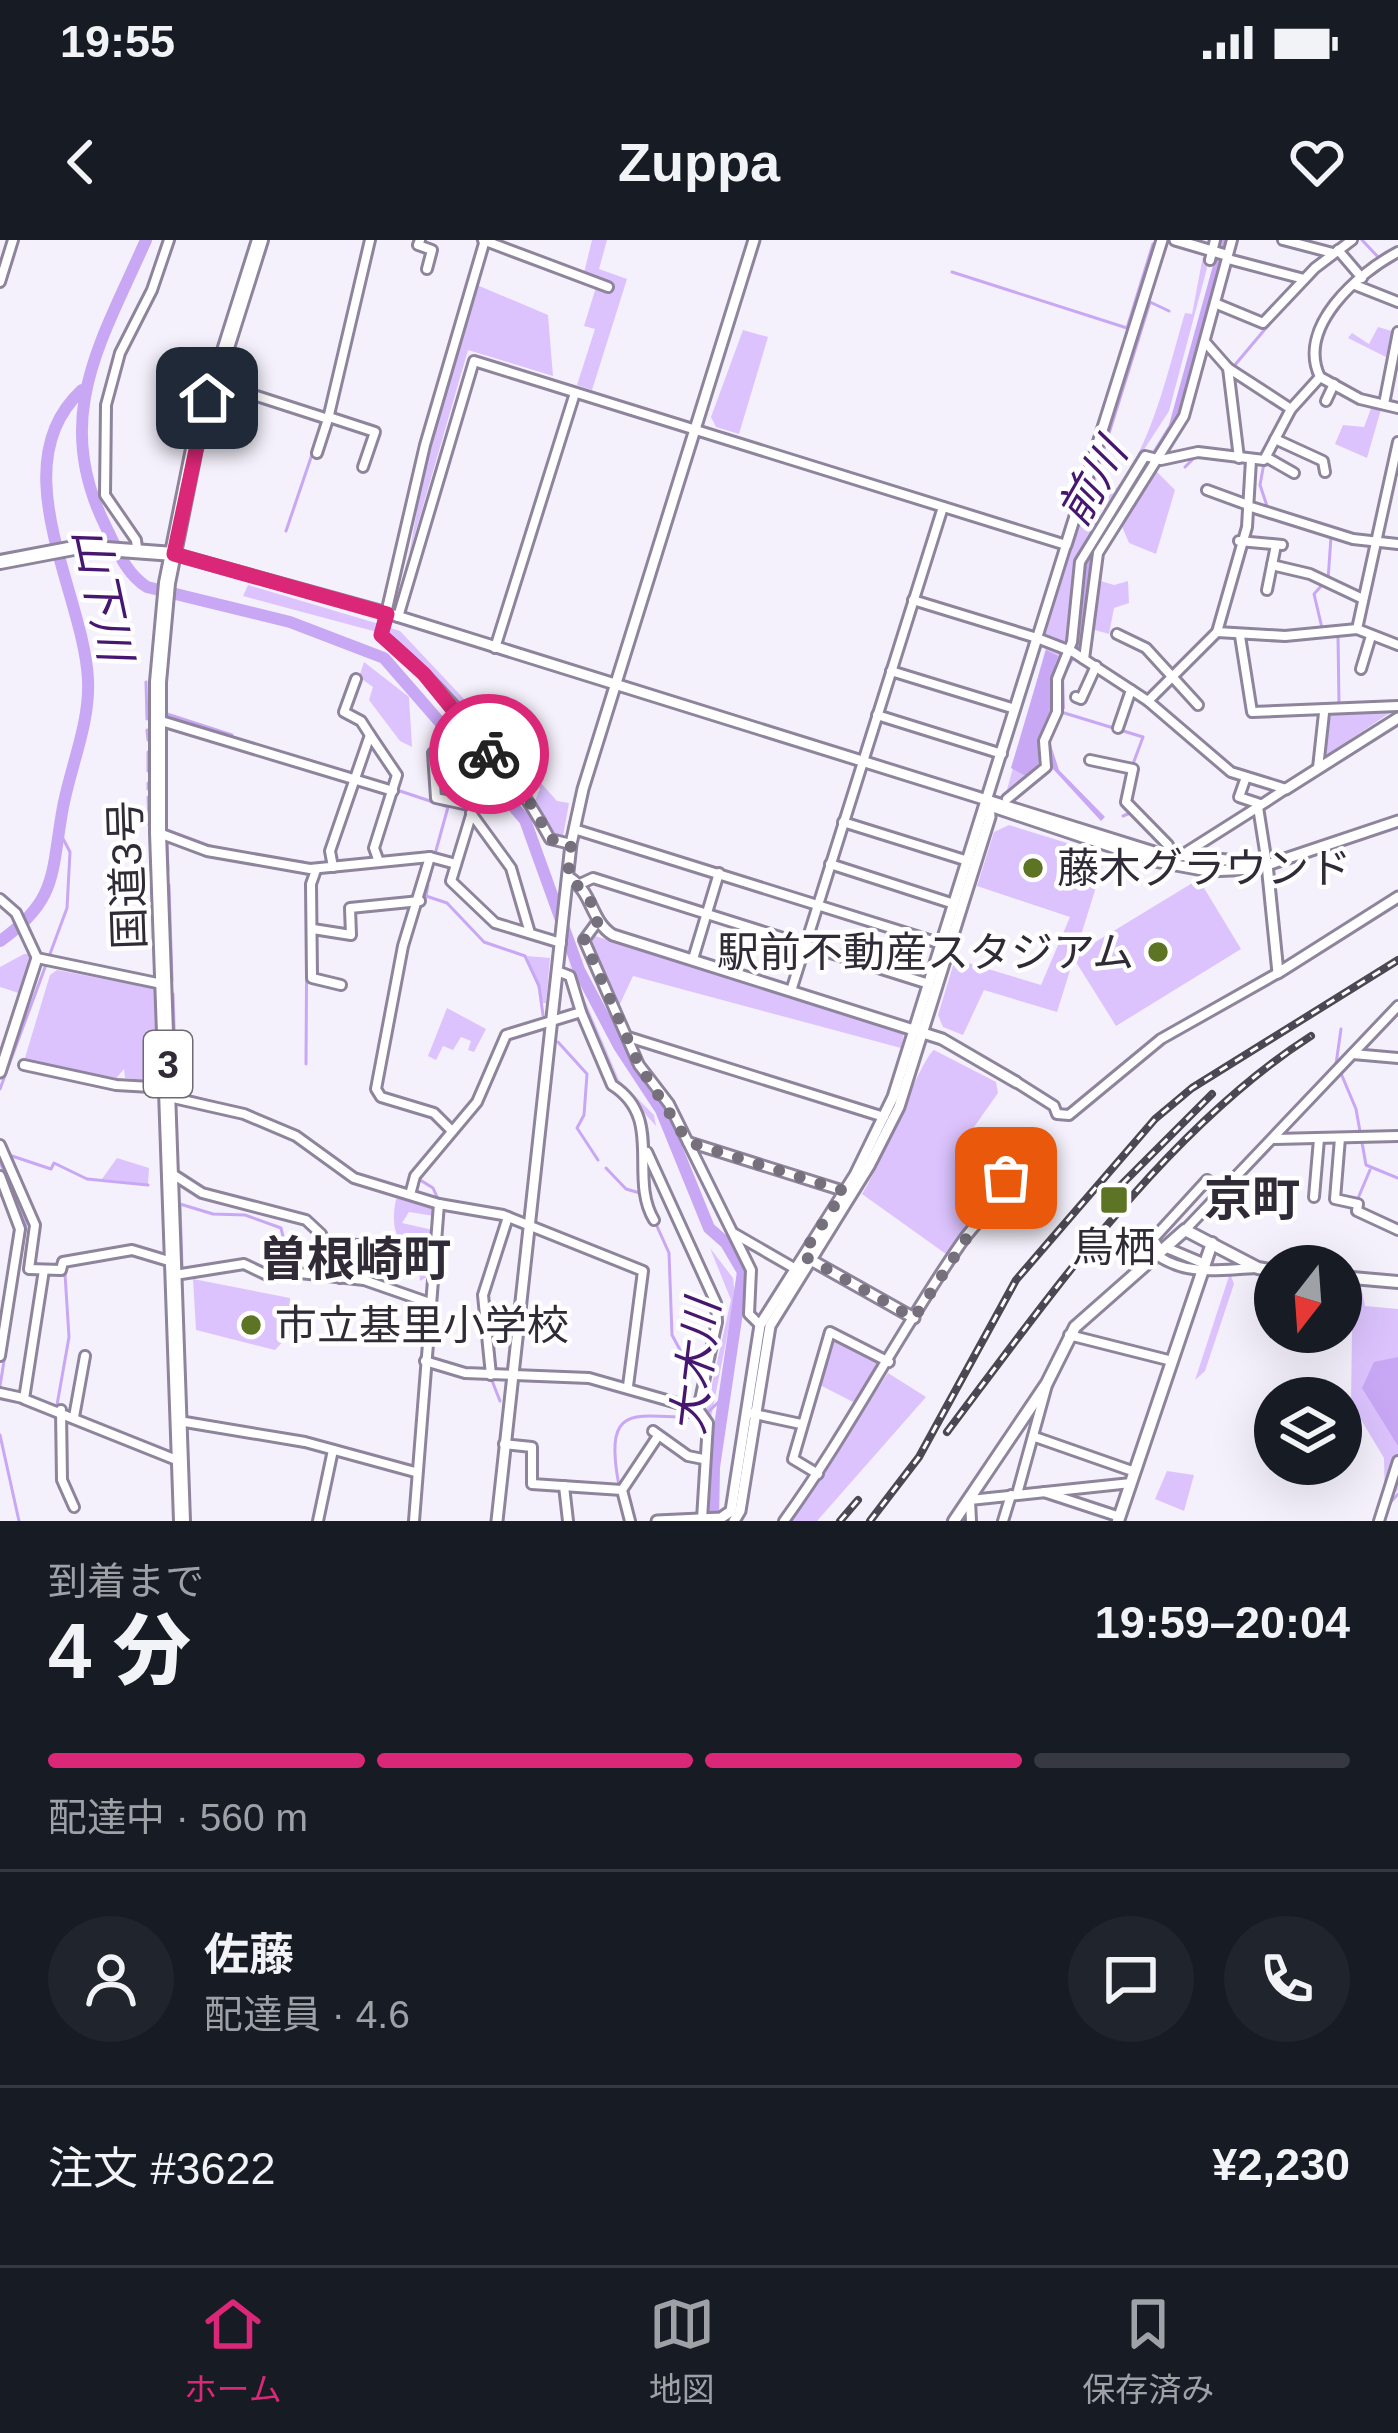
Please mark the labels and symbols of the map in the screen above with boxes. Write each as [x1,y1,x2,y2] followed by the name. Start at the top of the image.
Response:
[156,347,258,449] pin
[1048,427,1139,534] water label: 前川
[64,523,142,669] water label: 山下川
[429,694,549,814] courier
[101,800,154,950] street label: 国道3号
[1057,845,1351,892] place label: 藤木グラウンド
[1020,855,1046,881] marker: 藤木グラウンド
[717,929,1134,976] place label: 駅前不動産スタジアム
[1145,939,1171,965] marker: 駅前不動産スタジアム
[144,1031,192,1097] road number: 3
[955,1127,1057,1229] pin
[1204,1173,1300,1226] district label: 京町
[1098,1184,1130,1216] marker: 鳥栖
[1072,1224,1156,1271] place label: 鳥栖
[259,1233,451,1286] district label: 曽根崎町
[1254,1245,1362,1353] north arrow
[662,1293,730,1437] water label: 大木川
[275,1302,569,1349] place label: 市立基里小学校
[238,1312,264,1338] marker: 市立基里小学校

